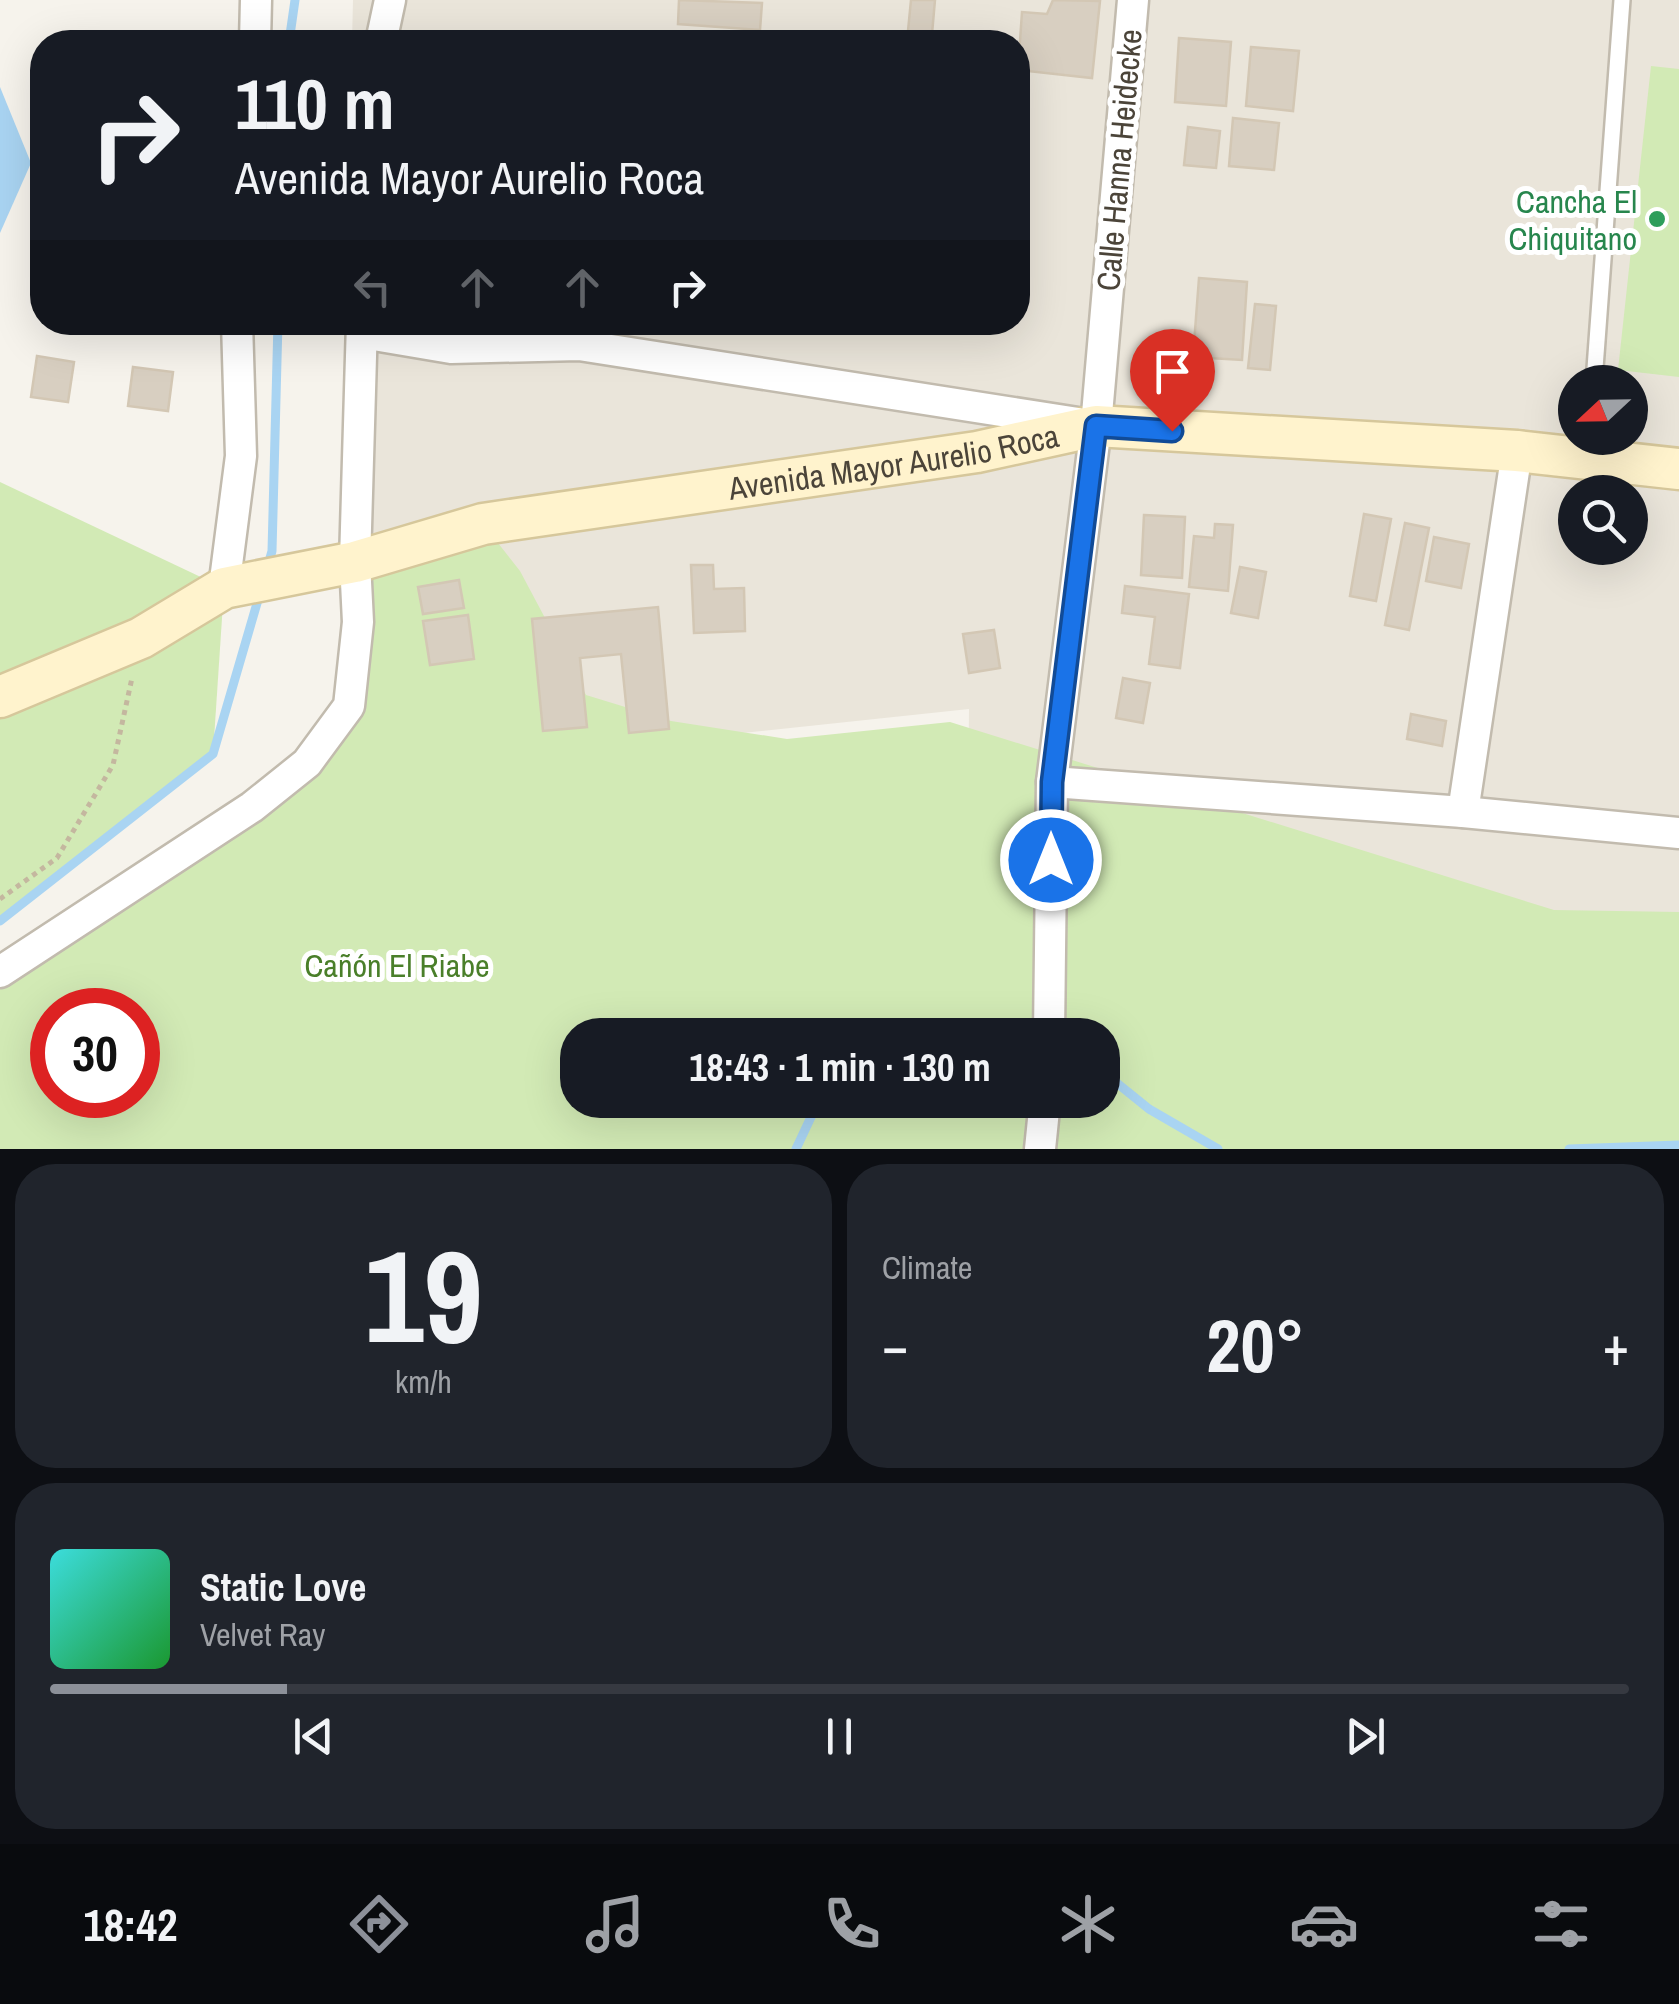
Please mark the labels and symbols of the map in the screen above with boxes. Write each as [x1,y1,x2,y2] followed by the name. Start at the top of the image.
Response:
[1086,27,1152,293] street label: Calle Hanna Heidecke
[1509,180,1637,260] place label: Cancha El Chiquitano
[1646,208,1668,230] marker: Cancha El Chiquitano
[1130,329,1215,432] pin
[1558,365,1648,455] north arrow
[725,413,1063,510] street label: Avenida Mayor Aurelio Roca
[999,808,1103,912] position arrow
[304,944,490,987] park label: Cañón El Riabe
[30,988,160,1118] speed limit sign: 30

